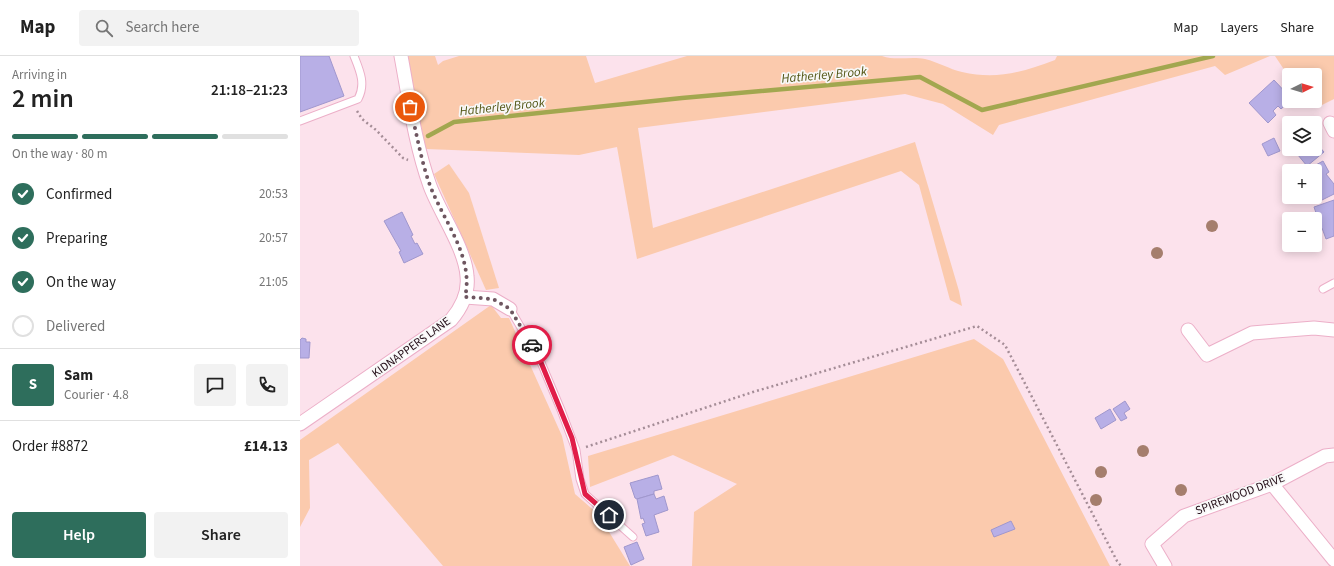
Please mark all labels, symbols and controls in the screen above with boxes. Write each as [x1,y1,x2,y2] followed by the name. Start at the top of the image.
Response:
[79,10,359,46] search box
[20,14,55,41] text: Map
[93,17,115,39] icon: search
[125,17,199,38] text: Search here
[1173,18,1198,38] text: Map
[1220,18,1258,38] text: Layers
[1280,18,1314,38] text: Share
[781,62,868,88] water label: Hatherley Brook
[12,66,67,84] text: Arriving in
[1282,68,1322,108] north arrow
[1282,68,1322,252] map controls
[12,80,74,117] text: 2 min
[211,80,288,101] text: 21:18–21:23
[393,90,427,124] pin
[459,93,546,120] water label: Hatherley Brook
[399,96,421,118] icon: bag
[1282,116,1322,156] button: layers
[12,145,107,163] text: On the way · 80 m
[1282,164,1322,204] button: +
[12,183,34,205] icon: check
[46,184,112,205] text: Confirmed
[259,185,288,203] text: 20:53
[1282,212,1322,252] button: −
[12,227,34,249] icon: check
[46,228,107,249] text: Preparing
[259,229,288,247] text: 20:57
[12,271,34,293] icon: check
[46,272,116,293] text: On the way
[259,273,288,291] text: 21:05
[368,313,454,382] street label: KIDNAPPERS LANE
[46,316,105,337] text: Delivered
[512,325,552,365] courier
[521,334,543,356] icon: car
[194,364,236,406] button: chat
[246,364,288,406] button: phone
[64,365,93,386] text: Sam
[29,374,37,395] text: S
[64,386,129,404] text: Courier · 4.8
[12,436,88,457] text: Order #8872
[244,436,288,457] text: £14.13
[1193,470,1287,519] street label: SPIREWOOD DRIVE
[592,498,626,532] pin
[598,504,620,526] icon: home
[12,512,146,558] button: Help
[154,512,288,558] button: Share

